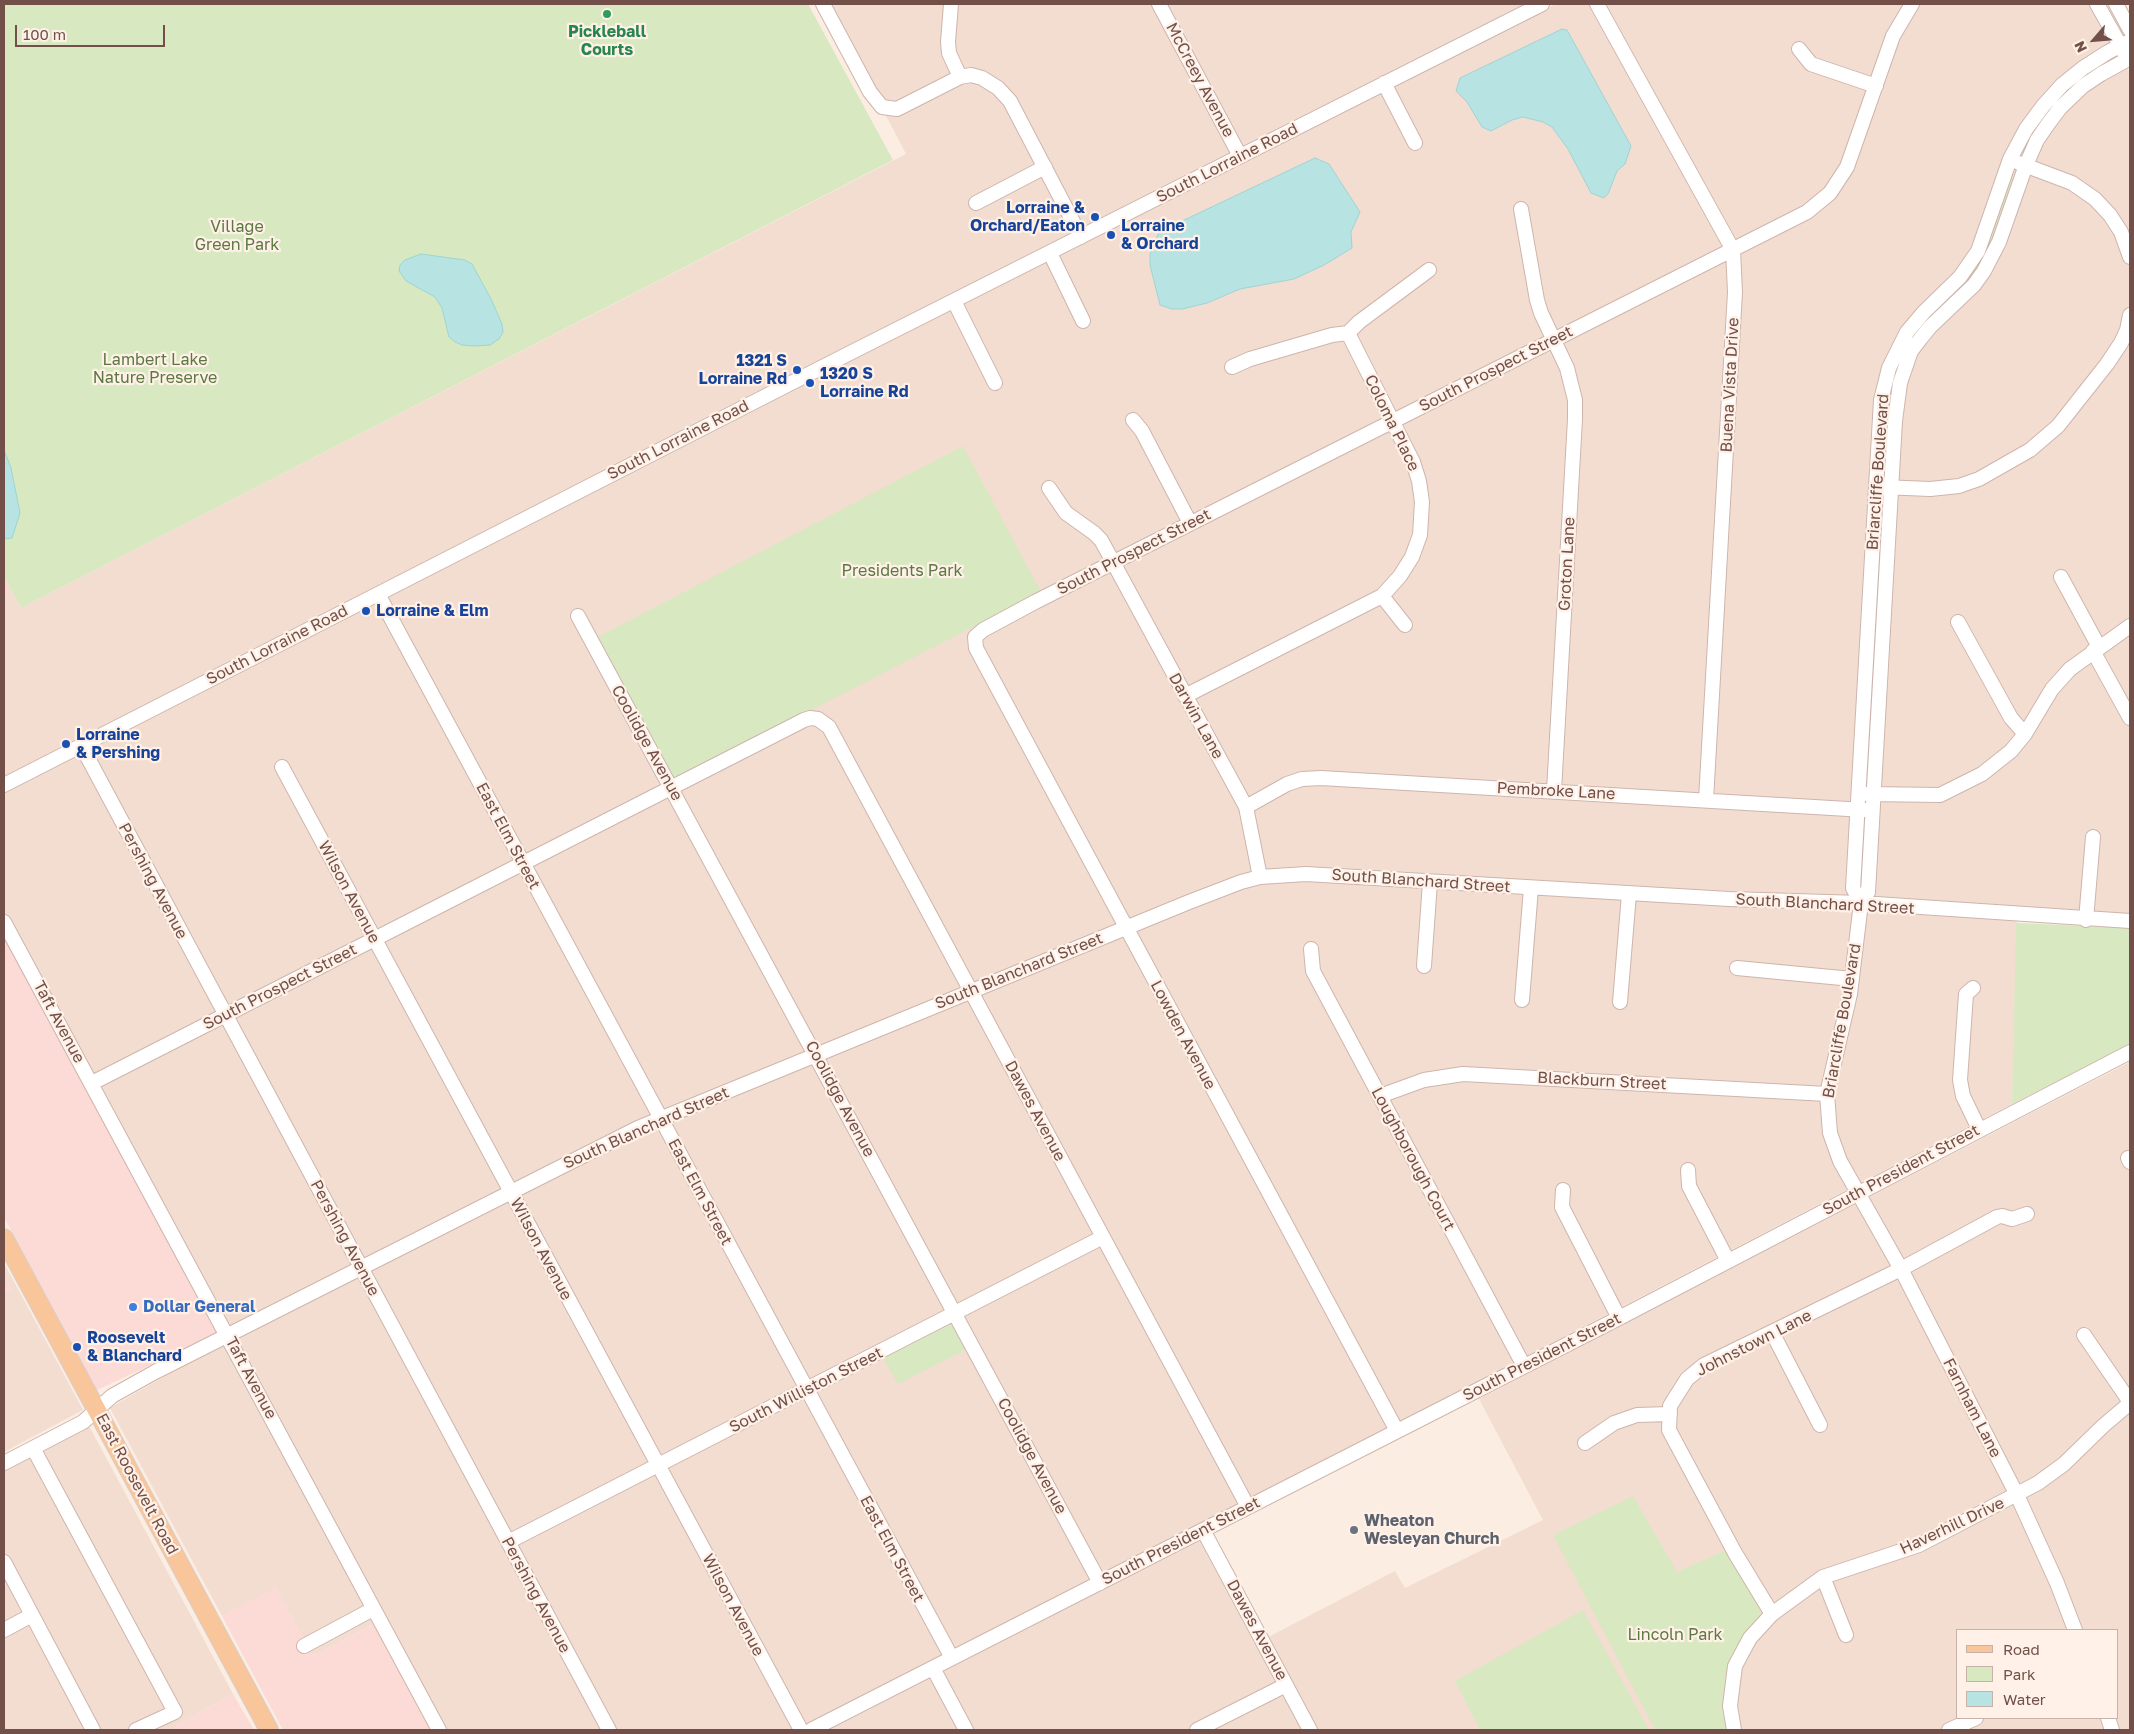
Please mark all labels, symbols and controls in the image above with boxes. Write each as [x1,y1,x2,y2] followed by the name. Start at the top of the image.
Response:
[601,8,613,20] marker: Pickleball Courts
[18,15,168,47] scale bar
[2069,15,2119,65] north arrow
[1162,19,1238,141] street label: McCreey Avenue
[568,22,646,60] place label: Pickleball Courts
[23,25,66,43] text: 100 m
[2070,38,2090,56] text: N
[1153,119,1301,207] street label: South Lorraine Road
[970,198,1085,236] place label: Lorraine & Orchard/Eaton
[1089,211,1101,223] marker: Lorraine & Orchard/Eaton
[1121,216,1199,254] place label: Lorraine & Orchard
[195,217,279,255] park label: Village Green Park
[1105,229,1117,241] marker: Lorraine & Orchard
[1717,317,1743,453] street label: Buena Vista Drive
[1416,322,1576,416] street label: South Prospect Street
[93,350,217,388] park label: Lambert Lake Nature Preserve
[699,351,787,389] place label: 1321 S Lorraine Rd
[791,364,803,376] marker: 1321 S Lorraine Rd
[820,364,908,402] place label: 1320 S Lorraine Rd
[1360,372,1424,474] street label: Coloma Place
[804,377,816,389] marker: 1320 S Lorraine Rd
[1863,393,1893,551] street label: Briarcliffe Boulevard
[604,396,752,484] street label: South Lorraine Road
[1054,505,1214,599] street label: South Prospect Street
[1555,516,1579,612] street label: Groton Lane
[842,561,962,581] park label: Presidents Park
[203,601,351,689] street label: South Lorraine Road
[376,601,488,621] place label: Lorraine & Elm
[360,605,372,617] marker: Lorraine & Elm
[1164,670,1228,762] street label: Darwin Lane
[607,682,687,804] street label: Coolidge Avenue
[76,725,160,763] place label: Lorraine & Pershing
[60,738,72,750] marker: Lorraine & Pershing
[1496,778,1616,804] street label: Pembroke Lane
[472,779,544,893] street label: East Elm Street
[114,820,192,942] street label: Pershing Avenue
[314,838,384,946] street label: Wilson Avenue
[1331,865,1511,897] street label: South Blanchard Street
[1735,890,1915,918] street label: South Blanchard Street
[932,929,1106,1013] street label: South Blanchard Street
[200,940,360,1034] street label: South Prospect Street
[1819,942,1865,1100] street label: Briarcliffe Boulevard
[1146,977,1220,1093] street label: Lowden Avenue
[29,978,89,1066] street label: Taft Avenue
[801,1038,879,1160] street label: Coolidge Avenue
[1000,1057,1070,1165] street label: Dawes Avenue
[1537,1068,1667,1094] street label: Blackburn Street
[560,1083,732,1173] street label: South Blanchard Street
[1367,1084,1459,1234] street label: Loughborough Court
[1819,1120,1983,1220] street label: South President Street
[664,1135,736,1249] street label: East Elm Street
[306,1177,384,1299] street label: Pershing Avenue
[506,1195,576,1303] street label: Wilson Avenue
[143,1297,255,1317] place label: Dollar General
[127,1301,139,1313] marker: Dollar General
[1693,1306,1815,1380] street label: Johnstown Lane
[1460,1309,1624,1405] street label: South President Street
[87,1328,182,1366] place label: Roosevelt & Blanchard
[221,1334,281,1422] street label: Taft Avenue
[71,1341,83,1353] marker: Roosevelt & Blanchard
[726,1343,886,1437] street label: South Williston Street
[1939,1355,2005,1461] street label: Farnham Lane
[993,1395,1071,1517] street label: Coolidge Avenue
[92,1410,182,1558] street label: East Roosevelt Road
[856,1492,928,1606] street label: East Elm Street
[1099,1493,1263,1589] street label: South President Street
[1897,1493,2007,1559] street label: Haverhill Drive
[1364,1511,1499,1549] place label: Wheaton Wesleyan Church
[1348,1524,1360,1536] marker: Wheaton Wesleyan Church
[497,1534,575,1656] street label: Pershing Avenue
[698,1551,768,1659] street label: Wilson Avenue
[1222,1576,1292,1684] street label: Dawes Avenue
[1627,1625,1723,1645] park label: Lincoln Park
[1956,1629,2119,1719] legend
[2003,1640,2040,1658] text: Road
[2003,1665,2035,1683] text: Park
[2003,1690,2046,1708] text: Water

